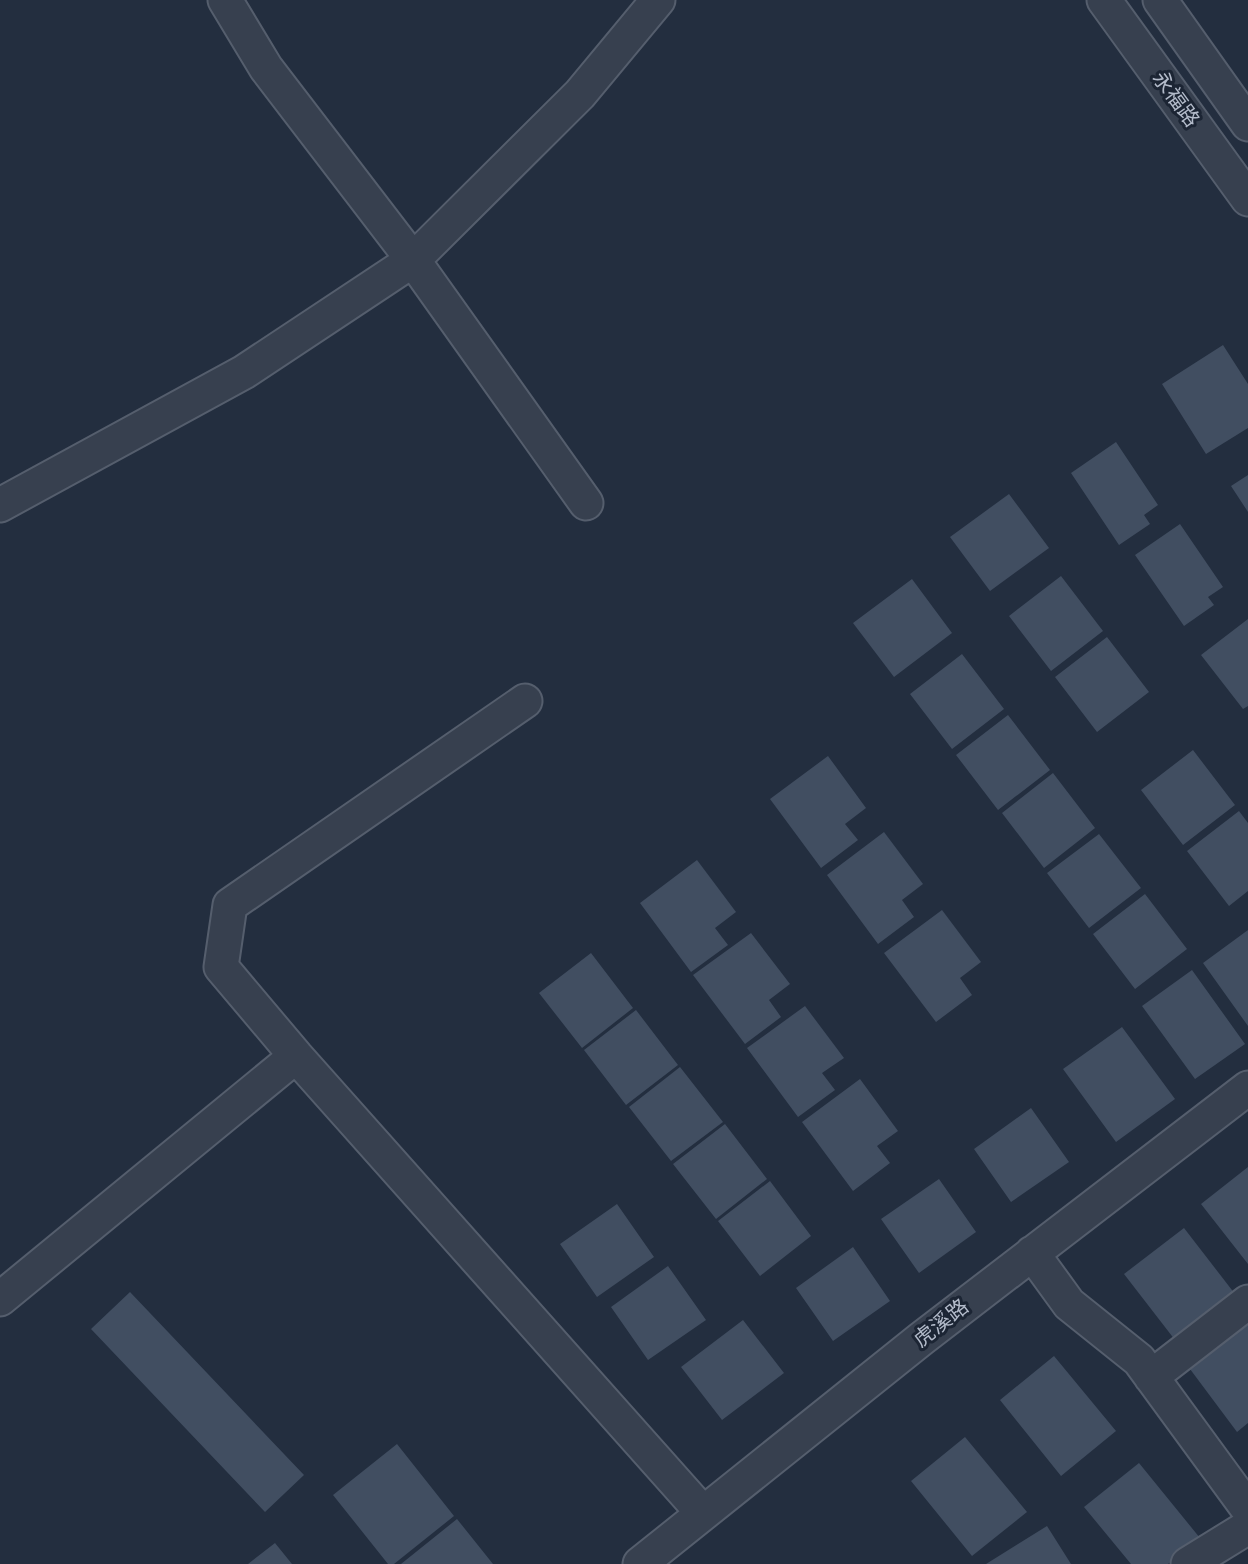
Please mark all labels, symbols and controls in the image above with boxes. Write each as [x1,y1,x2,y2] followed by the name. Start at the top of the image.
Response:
[1148,66,1205,132] street label: 永福路
[908,1293,973,1352] street label: 虎溪路

